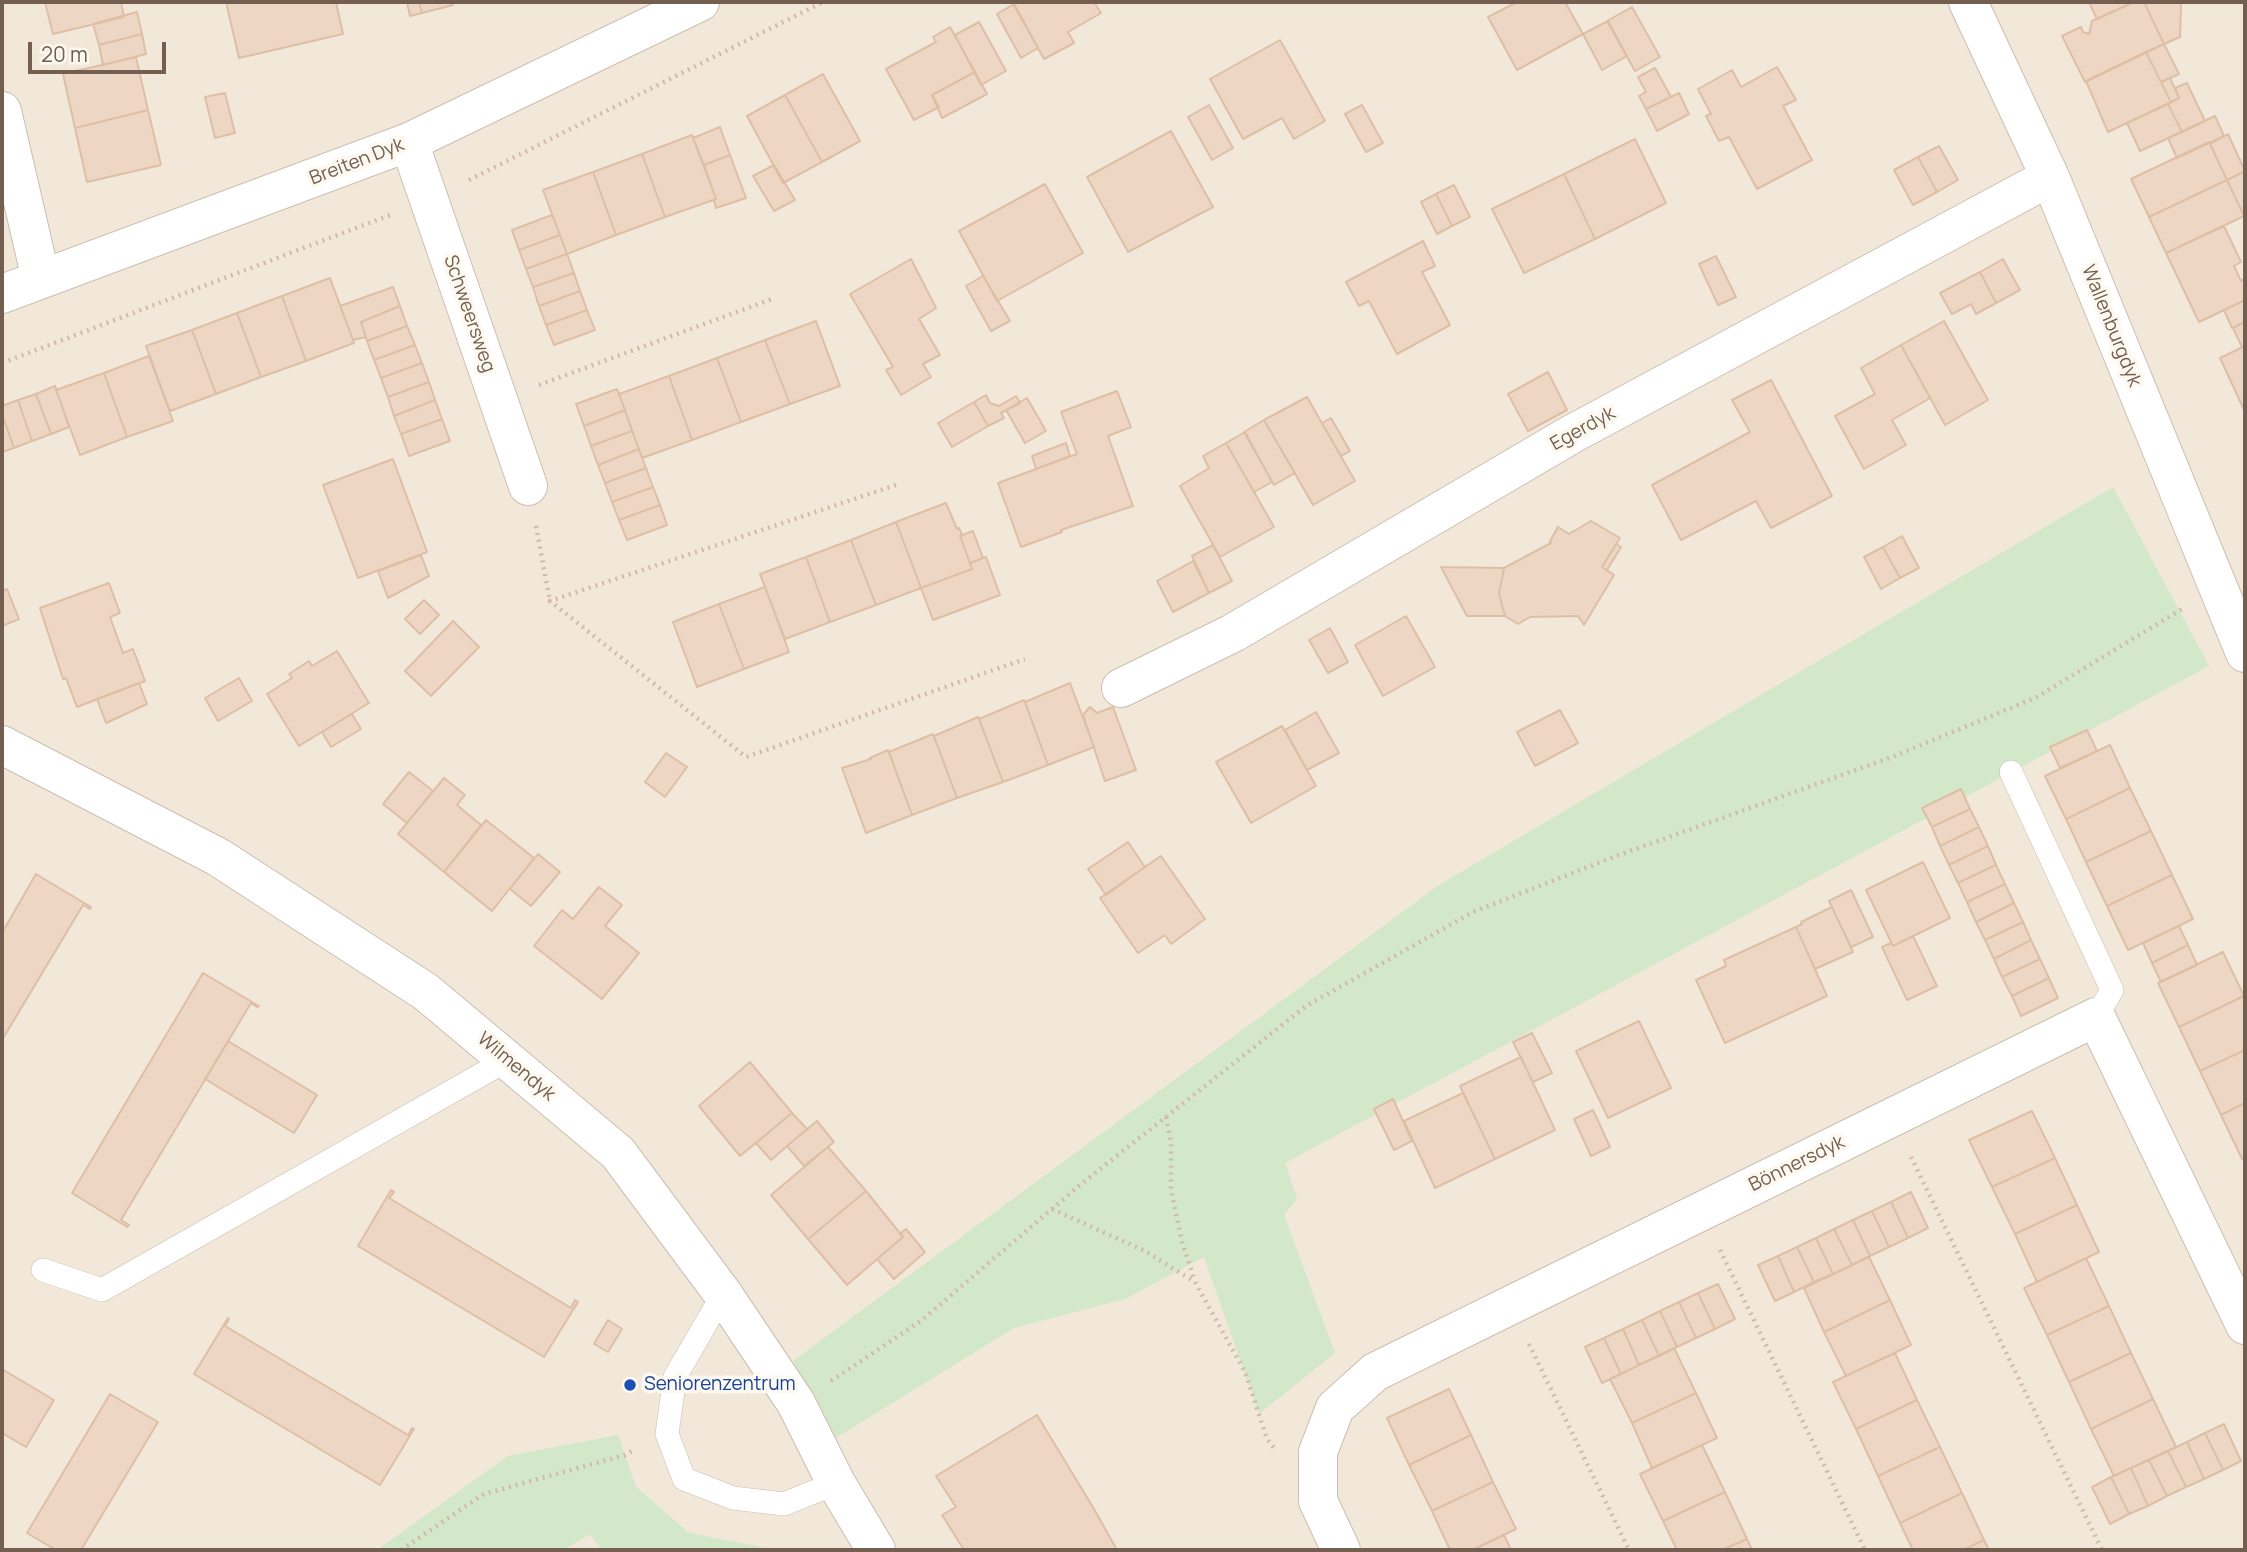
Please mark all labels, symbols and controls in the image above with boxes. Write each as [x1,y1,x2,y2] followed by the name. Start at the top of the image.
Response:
[32,28,170,72] scale bar
[41,40,88,68] text: 20 m
[307,134,407,190] street label: Breiten Dyk
[438,252,500,376] street label: Schweersweg
[2076,262,2146,390] street label: Wallenburgdyk
[1547,402,1619,456] street label: Egerdyk
[472,1028,560,1106] street label: Wilmendyk
[1745,1131,1849,1197] street label: Bönnersdyk
[644,1374,796,1396] place label: Seniorenzentrum
[622,1377,638,1393] marker: Seniorenzentrum

